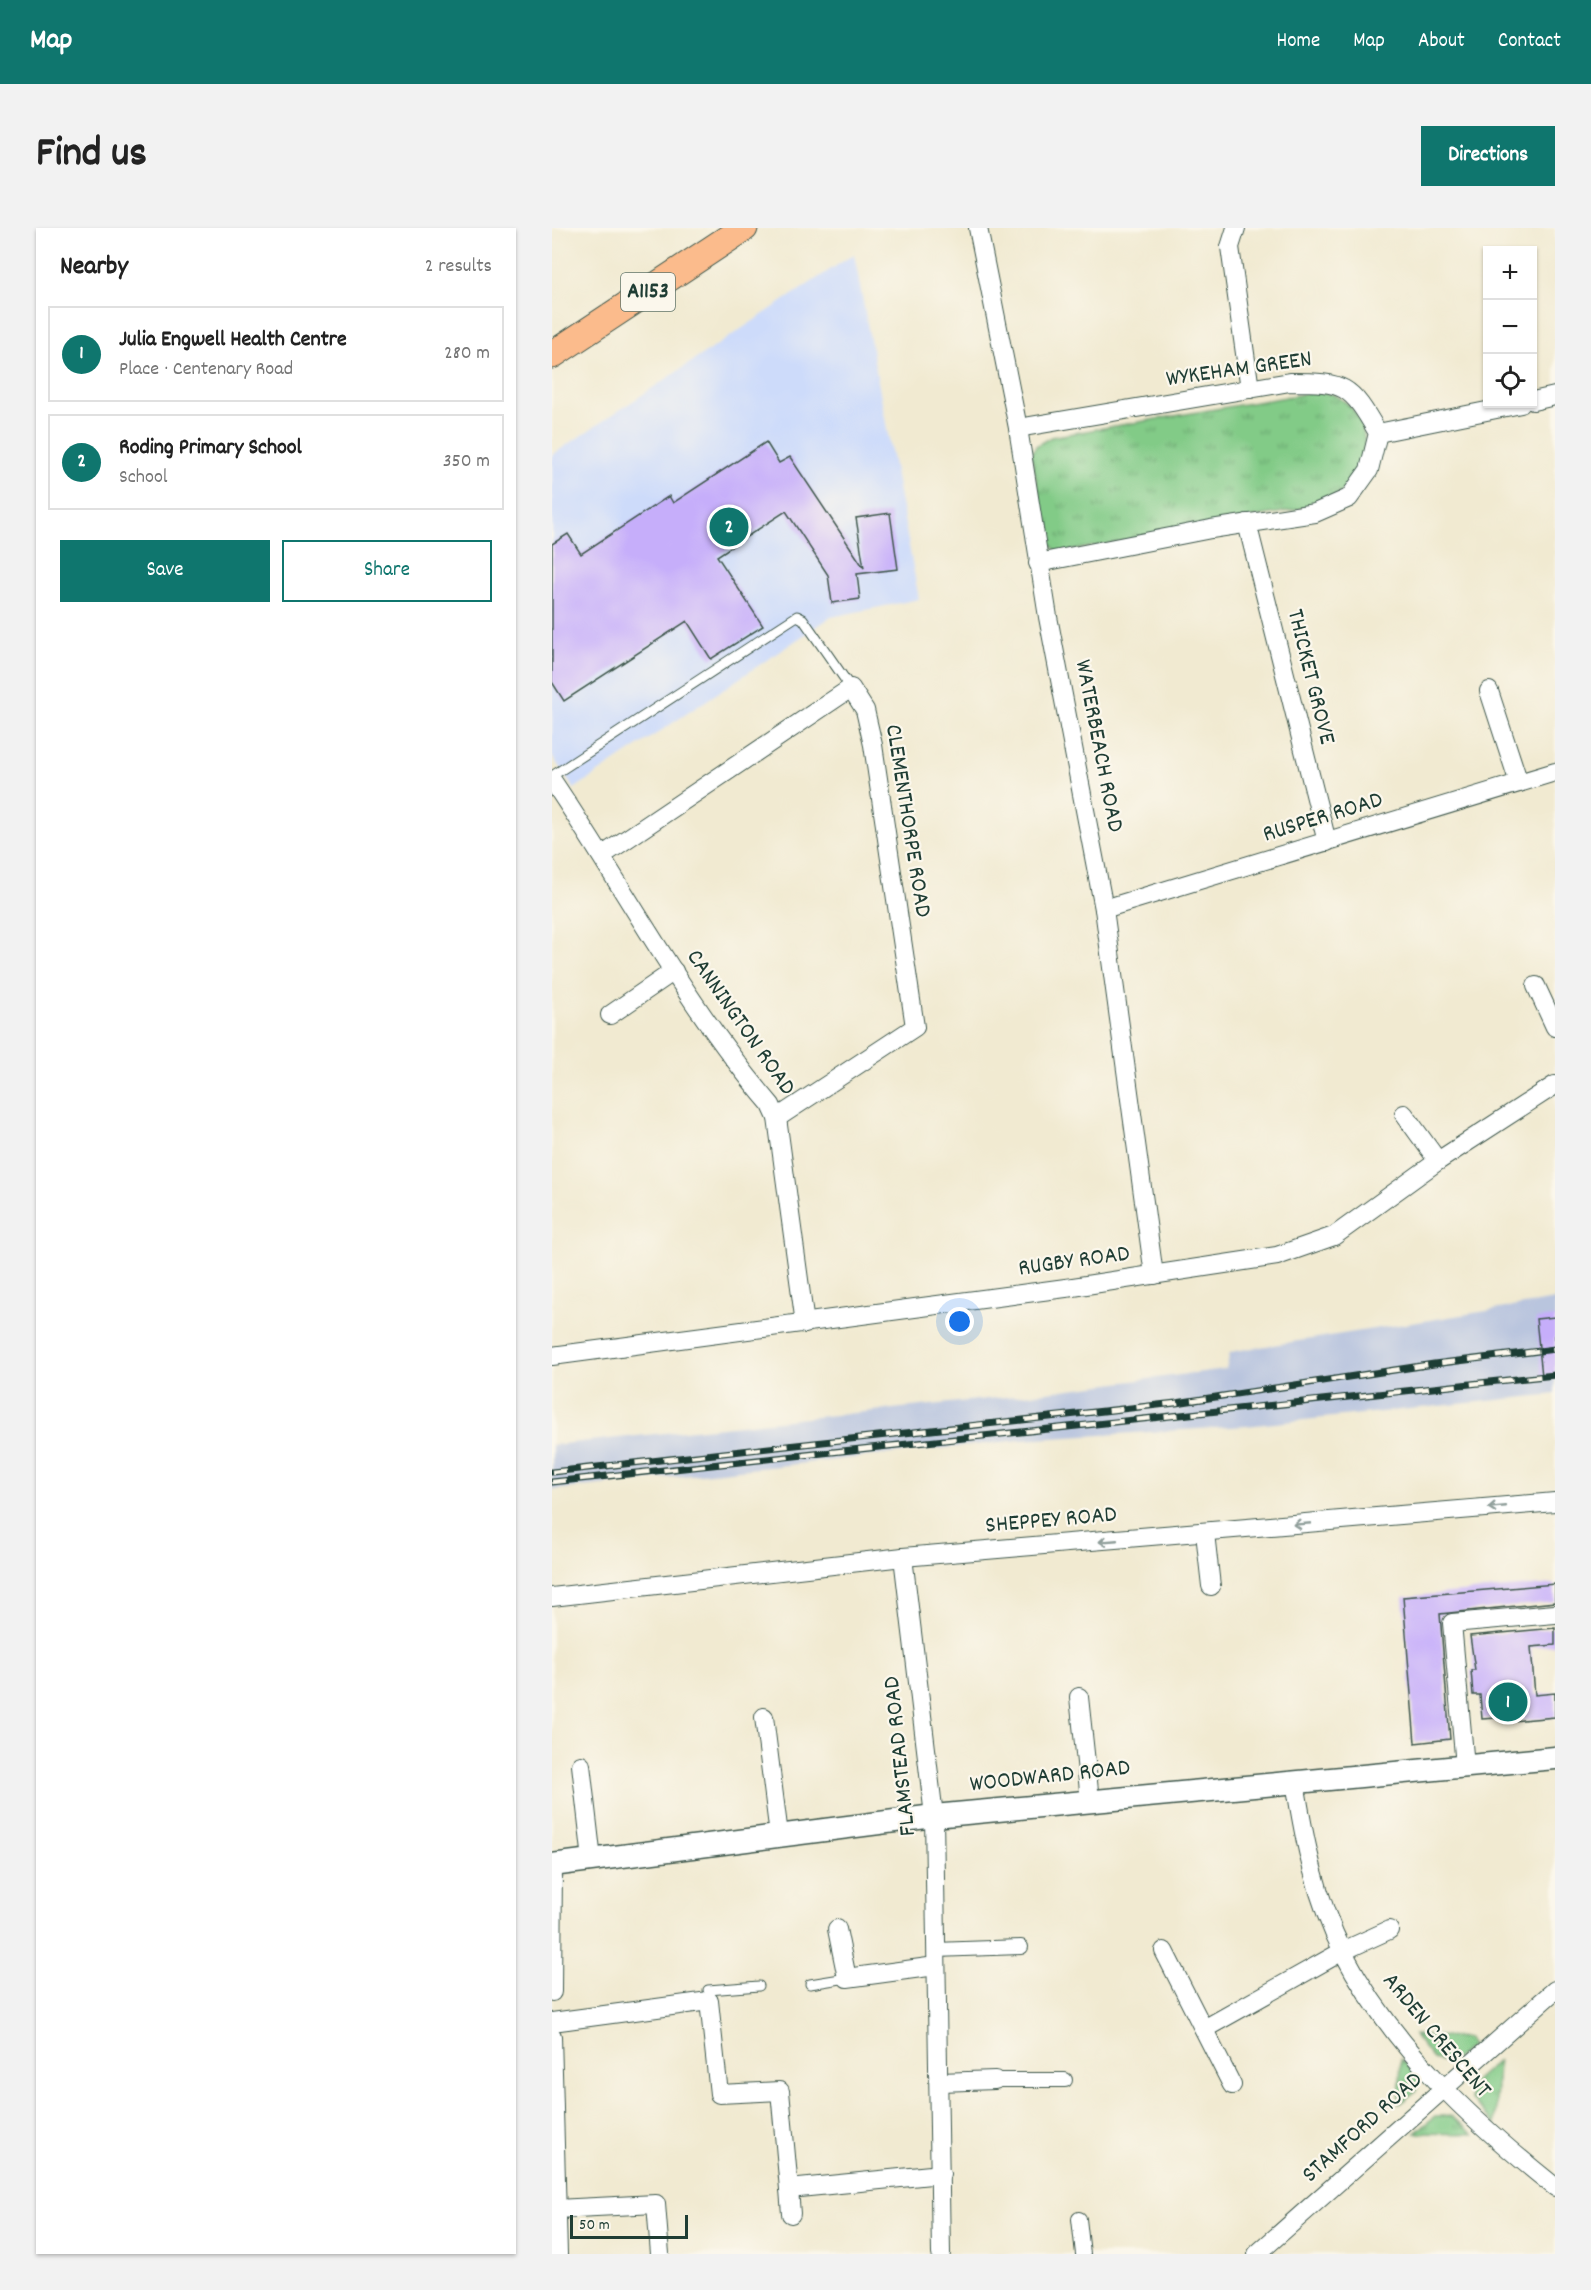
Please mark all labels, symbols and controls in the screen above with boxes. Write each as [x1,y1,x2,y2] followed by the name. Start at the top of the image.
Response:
[30,22,72,62] text: Map
[1276,27,1320,57] text: Home
[1353,27,1385,57] text: Map
[1418,27,1465,57] text: About
[1498,27,1561,57] text: Contact
[36,126,147,186] text: Find us
[1421,126,1555,186] button: Directions
[1483,246,1537,408] map controls
[1483,246,1537,300] button: +
[60,249,128,286] text: Nearby
[425,253,492,281] text: 2 results
[621,273,675,311] road number: A1153
[1483,300,1537,354] button: −
[119,325,347,356] text: Julia Engwell Health Centre
[79,340,84,368] text: 1
[444,340,490,368] text: 280 m
[1164,343,1314,397] street label: WYKEHAM GREEN
[1483,354,1537,408] button: locate
[119,356,293,384] text: Place · Centenary Road
[119,433,302,464] text: Roding Primary School
[77,448,86,476] text: 2
[443,448,490,476] text: 350 m
[119,464,168,492] text: School
[710,504,748,550] pin: 2
[60,540,270,602] button: Save
[282,540,492,602] button: Share
[1277,606,1343,748] street label: THICKET GROVE
[1065,657,1131,835] street label: WATERBEACH ROAD
[875,722,939,920] street label: CLEMENTHORPE ROAD
[1259,784,1387,852] street label: RUSPER ROAD
[677,943,803,1103] street label: CANNINGTON ROAD
[1016,1237,1132,1287] street label: RUGBY ROAD
[945,1307,974,1336] your location
[984,1498,1118,1544] street label: SHEPPEY ROAD
[1487,1502,1507,1513] one-way arrow
[1293,1519,1313,1530] one-way arrow
[1099,1536,1119,1547] one-way arrow
[876,1674,926,1838] street label: FLAMSTEAD ROAD
[1488,1680,1528,1724] pin: 1
[968,1752,1132,1802] street label: WOODWARD ROAD
[1373,1966,1499,2106] street label: ARDEN CRESCENT
[1295,2064,1431,2192] street label: STAMFORD ROAD
[570,2212,688,2240] scale bar
[579,2214,610,2237] text: 50 m

